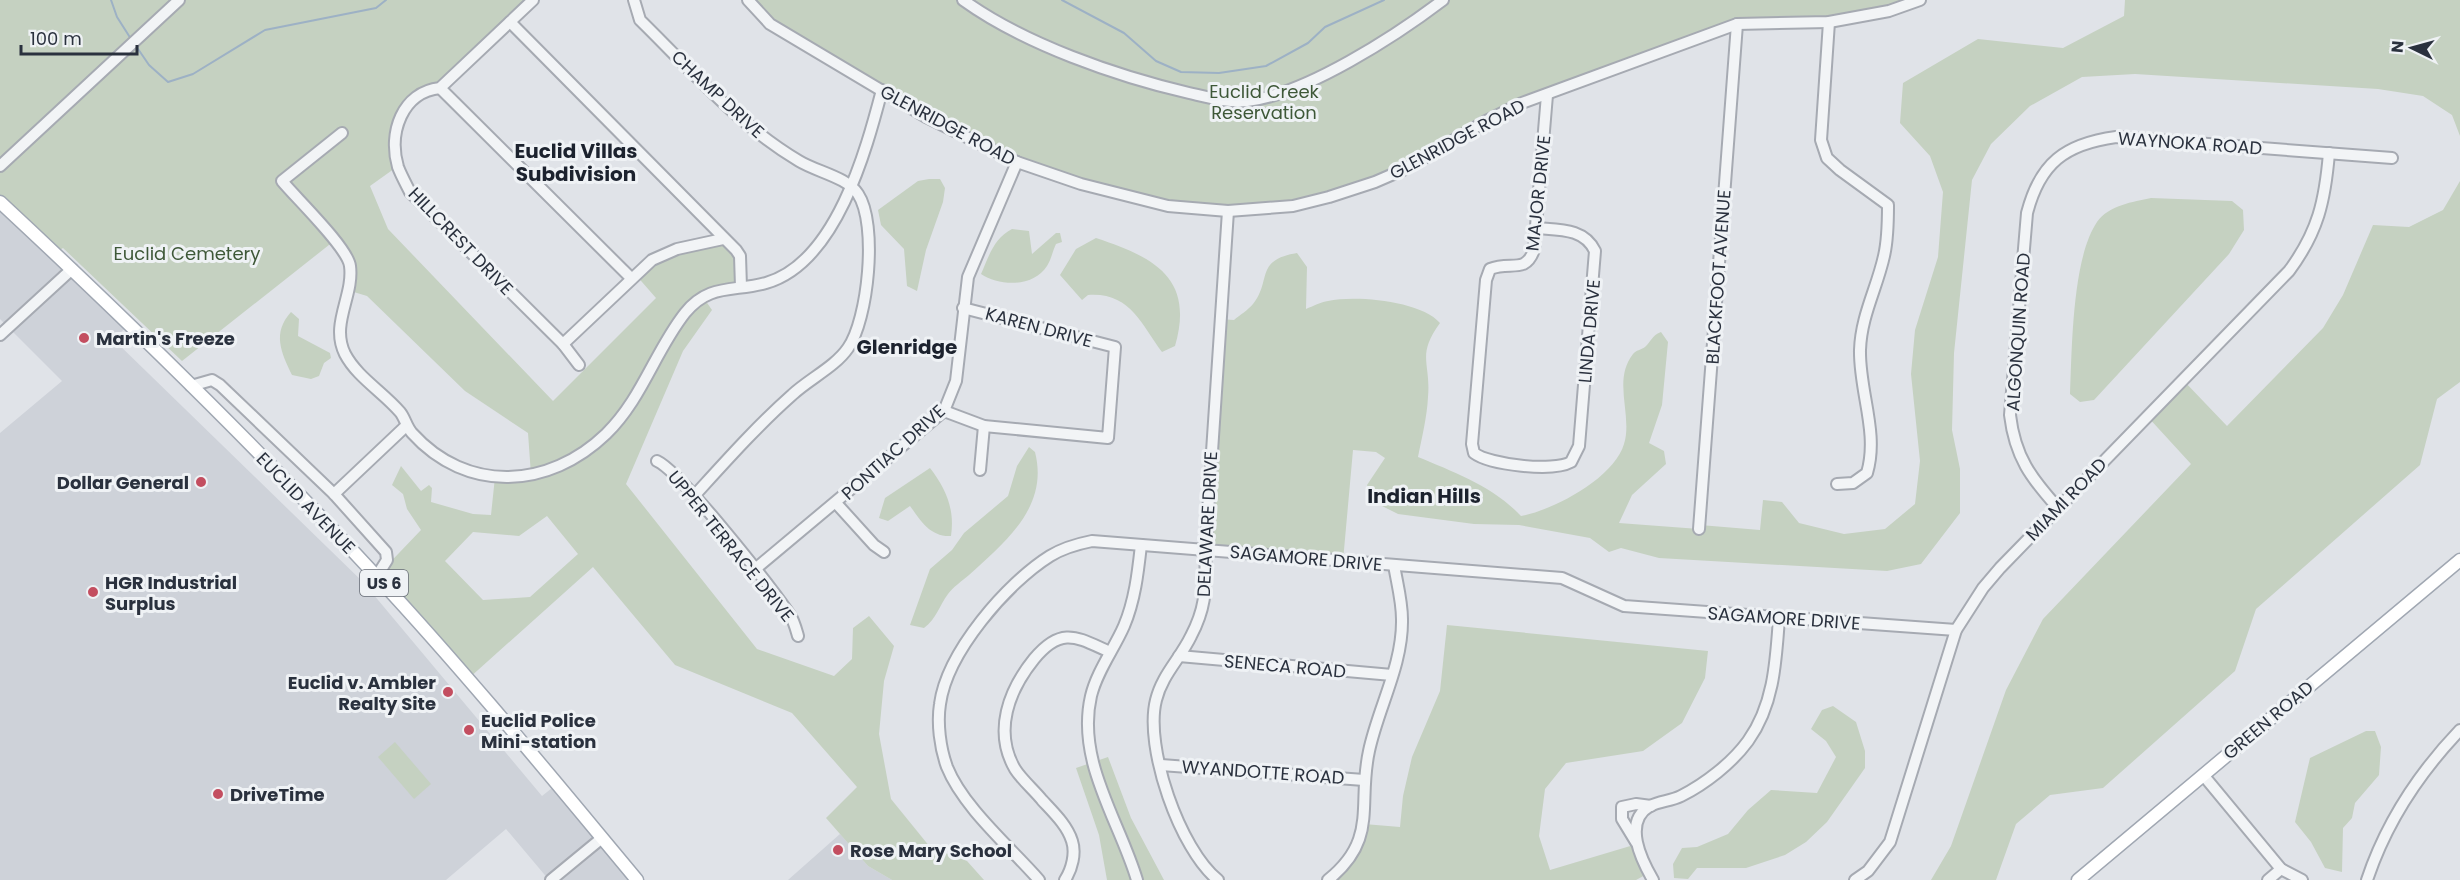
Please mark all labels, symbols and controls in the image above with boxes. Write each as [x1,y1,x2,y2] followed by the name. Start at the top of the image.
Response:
[21,18,136,56] scale bar
[2382,18,2442,78] north arrow
[30,26,82,51] text: 100 m
[2386,40,2410,54] text: N
[666,44,770,144] street label: CHAMP DRIVE
[876,79,1020,171] street label: GLENRIDGE ROAD
[1209,79,1320,125] park label: Euclid Creek Reservation
[1385,93,1529,185] street label: GLENRIDGE ROAD
[2117,125,2263,161] street label: WAYNOKA ROAD
[1519,134,1557,252] street label: MAJOR DRIVE
[514,137,638,188] district label: Euclid Villas Subdivision
[403,182,519,300] street label: HILLCREST DRIVE
[1699,189,1737,365] street label: BLACKFOOT AVENUE
[114,241,260,266] park label: Euclid Cemetery
[2000,252,2036,412] street label: ALGONQUIN ROAD
[1572,278,1606,384] street label: LINDA DRIVE
[983,301,1095,353] street label: KAREN DRIVE
[96,326,235,351] place label: Martin's Freeze
[77,331,91,345] marker: Martin's Freeze
[857,333,957,361] district label: Glenridge
[836,399,950,505] street label: PONTIAC DRIVE
[251,447,361,559] street label: EUCLID AVENUE
[1191,450,1223,598] street label: DELAWARE DRIVE
[2020,452,2112,546] street label: MIAMI ROAD
[662,465,800,627] street label: UPPER TERRACE DRIVE
[57,470,189,495] place label: Dollar General
[194,475,208,489] marker: Dollar General
[1367,482,1481,510] district label: Indian Hills
[1229,539,1383,577] street label: SAGAMORE DRIVE
[105,570,237,616] place label: HGR Industrial Surplus
[360,570,408,596] road number: US 6
[86,585,100,599] marker: HGR Industrial Surplus
[1707,600,1861,636] street label: SAGAMORE DRIVE
[1223,648,1347,684] street label: SENECA ROAD
[288,670,436,716] place label: Euclid v. Ambler Realty Site
[2218,675,2318,765] street label: GREEN ROAD
[441,685,455,699] marker: Euclid v. Ambler Realty Site
[481,708,597,754] place label: Euclid Police Mini-station
[462,723,476,737] marker: Euclid Police Mini-station
[1181,754,1345,790] street label: WYANDOTTE ROAD
[230,782,325,807] place label: DriveTime
[211,787,225,801] marker: DriveTime
[850,838,1012,863] place label: Rose Mary School
[831,843,845,857] marker: Rose Mary School

